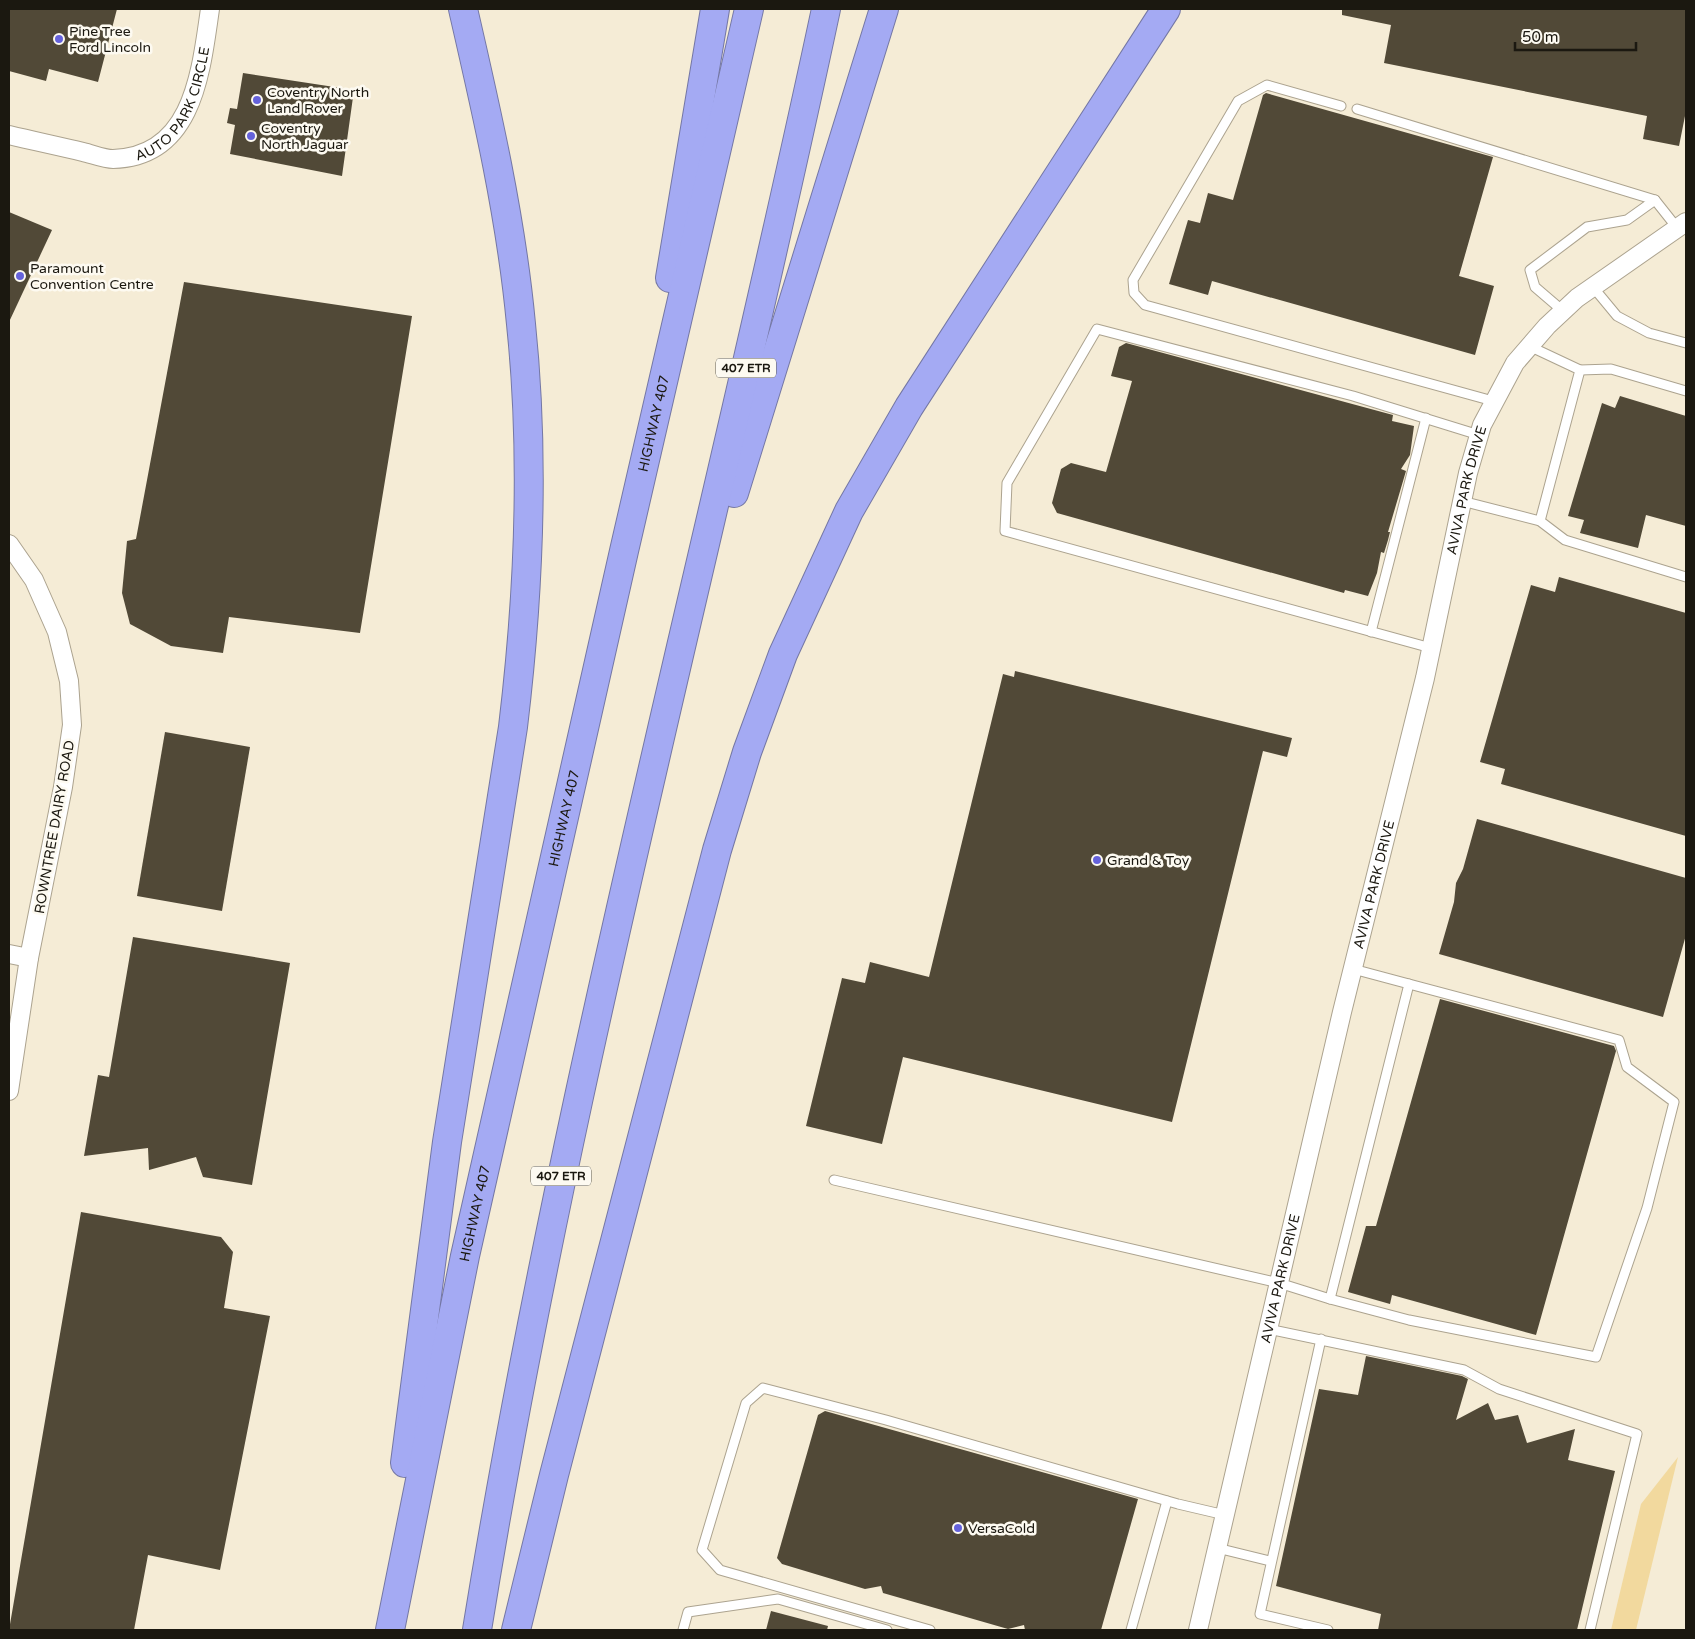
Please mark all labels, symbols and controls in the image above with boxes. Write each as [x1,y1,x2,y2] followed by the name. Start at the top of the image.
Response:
[1515,20,1636,52] scale bar
[69,23,151,56] place label: Pine Tree Ford Lincoln
[1522,28,1559,46] text: 50 m
[53,33,65,45] marker: Pine Tree Ford Lincoln
[133,45,213,165] street label: AUTO PARK CIRCLE
[267,84,369,117] place label: Coventry North Land Rover
[251,94,263,106] marker: Coventry North Land Rover
[261,120,349,153] place label: Coventry North Jaguar
[245,130,257,142] marker: Coventry North Jaguar
[30,260,154,293] place label: Paramount Convention Centre
[14,270,26,282] marker: Paramount Convention Centre
[716,358,776,378] road number: 407 ETR
[635,374,673,474] street label: HIGHWAY 407
[1443,424,1490,556] street label: AVIVA PARK DRIVE
[31,739,78,915] street label: ROWNTREE DAIRY ROAD
[545,769,583,868] street label: HIGHWAY 407
[1350,818,1398,951] street label: AVIVA PARK DRIVE
[1107,852,1190,869] place label: Grand & Toy
[1091,854,1103,866] marker: Grand & Toy
[456,1164,494,1263] street label: HIGHWAY 407
[531,1166,591,1186] road number: 407 ETR
[1257,1212,1304,1345] street label: AVIVA PARK DRIVE
[968,1520,1035,1537] place label: VersaCold
[952,1522,964,1534] marker: VersaCold

